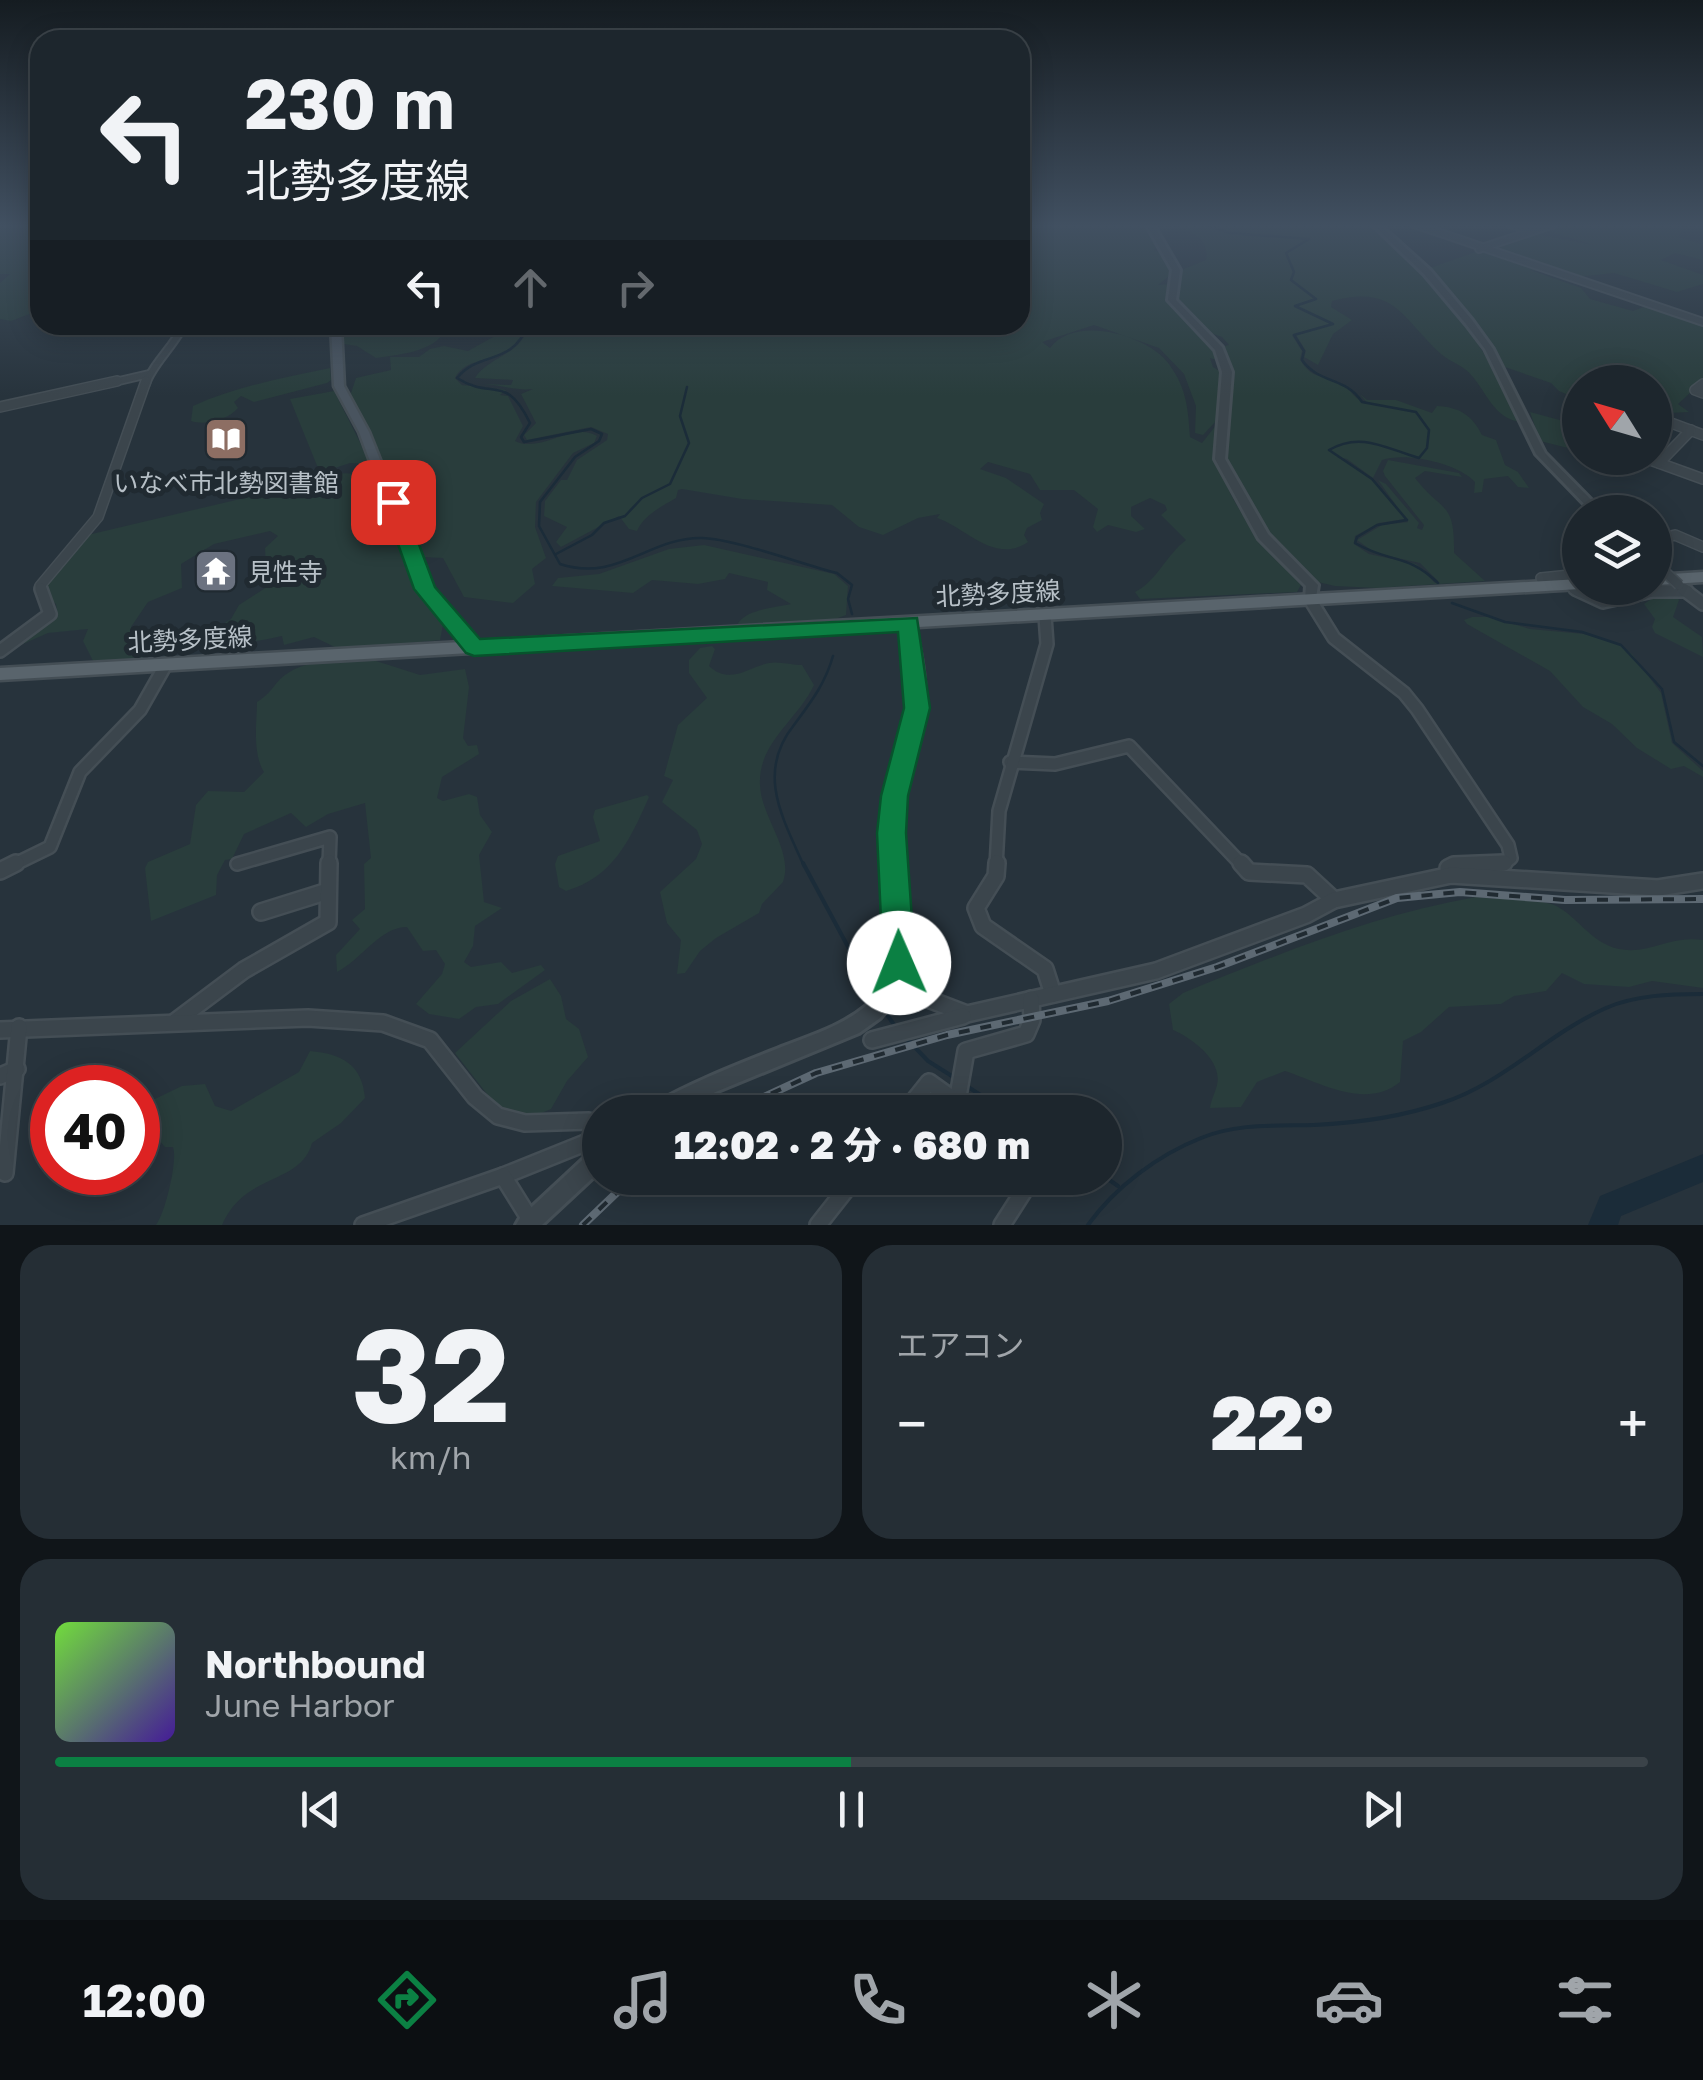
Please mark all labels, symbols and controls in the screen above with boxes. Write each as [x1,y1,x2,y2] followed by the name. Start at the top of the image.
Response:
[245,60,455,144] text: 230 m
[80,70,210,200] icon: left
[245,153,470,207] text: 北勢多度線
[398,260,453,315] icon: left
[503,260,558,315] icon: ahead
[608,260,663,315] icon: right
[1562,365,1672,475] north arrow
[1562,365,1672,605] map controls
[203,416,249,462] library icon: いなべ市北勢図書館
[351,460,436,545] pin
[113,467,339,498] place label: いなべ市北勢図書館
[366,475,421,530] icon: arrive
[1562,495,1672,605] button: layers
[193,548,239,594] temple icon: 見性寺
[248,556,323,587] place label: 見性寺
[935,574,1061,612] street label: 北勢多度線
[127,620,253,658] street label: 北勢多度線
[847,911,951,1015] position arrow
[30,1065,160,1195] speed limit sign: 40
[674,1122,1030,1167] text: 12:02 · 2 分 · 680 m
[351,1295,510,1451] text: 32
[897,1326,1025,1364] text: エアコン
[1211,1376,1333,1467] text: 22°
[897,1390,927,1456] text: −
[1618,1390,1648,1456] text: +
[390,1438,471,1476] text: km/h
[205,1641,426,1686] text: Northbound
[205,1686,395,1724] text: June Harbor
[293,1782,348,1837] icon: previous
[824,1782,879,1837] icon: pause
[1355,1782,1410,1837] icon: next
[372,1965,442,2035] icon: directions
[608,1965,678,2035] icon: music
[843,1965,913,2035] icon: phone
[1079,1965,1149,2035] icon: climate
[1314,1965,1384,2035] icon: car
[1550,1965,1620,2035] icon: filters
[83,1973,206,2027] text: 12:00

